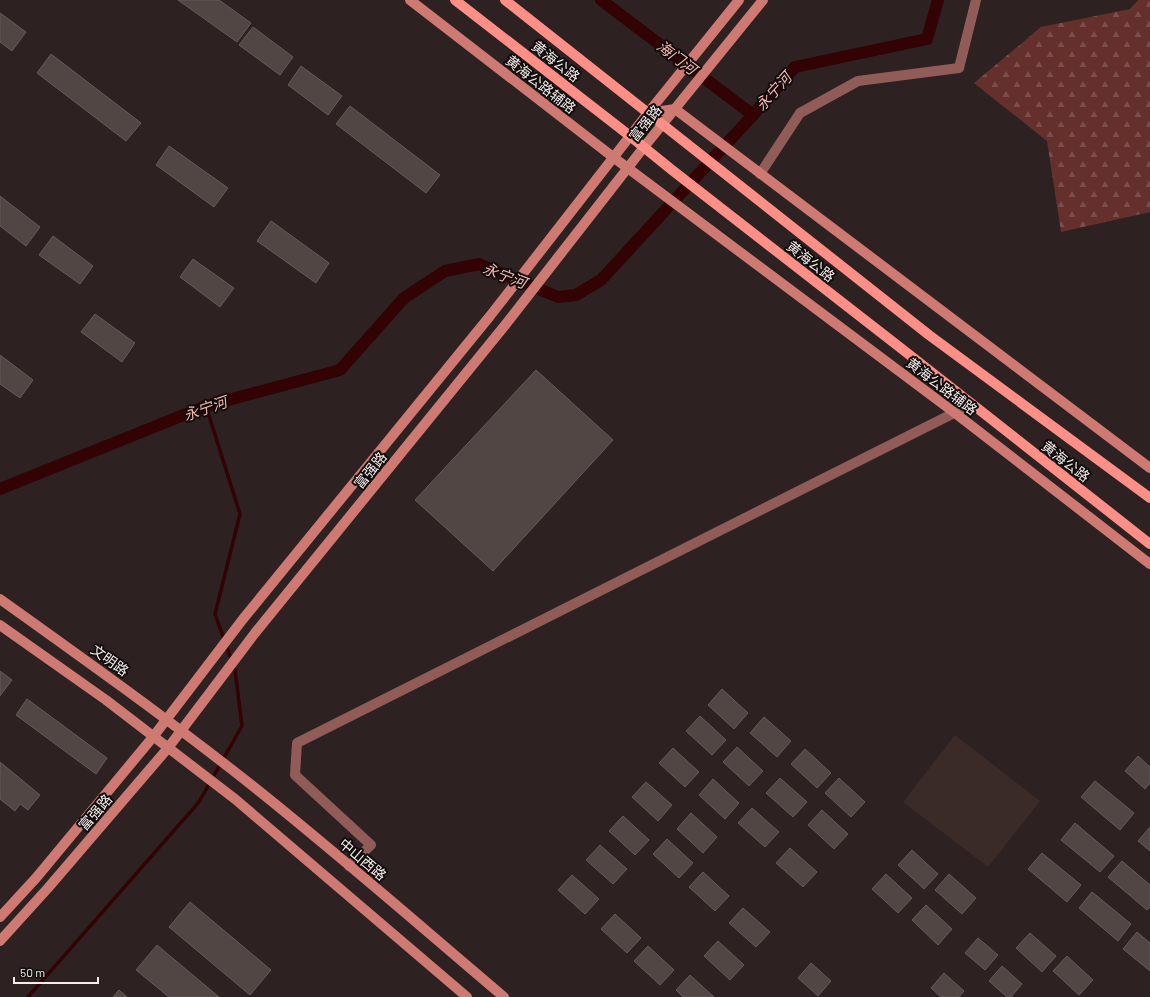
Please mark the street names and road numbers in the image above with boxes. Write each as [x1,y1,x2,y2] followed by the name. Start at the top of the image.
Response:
[529,37,583,85] street label: 黄海公路
[503,51,579,117] street label: 黄海公路辅路
[625,101,665,145] street label: 富强路
[784,237,838,285] street label: 黄海公路
[903,354,981,418] street label: 黄海公路辅路
[1039,437,1093,485] street label: 黄海公路
[350,448,390,492] street label: 富强路
[88,641,132,679] street label: 文明路
[75,791,115,833] street label: 富强路
[336,834,390,884] street label: 中山西路

